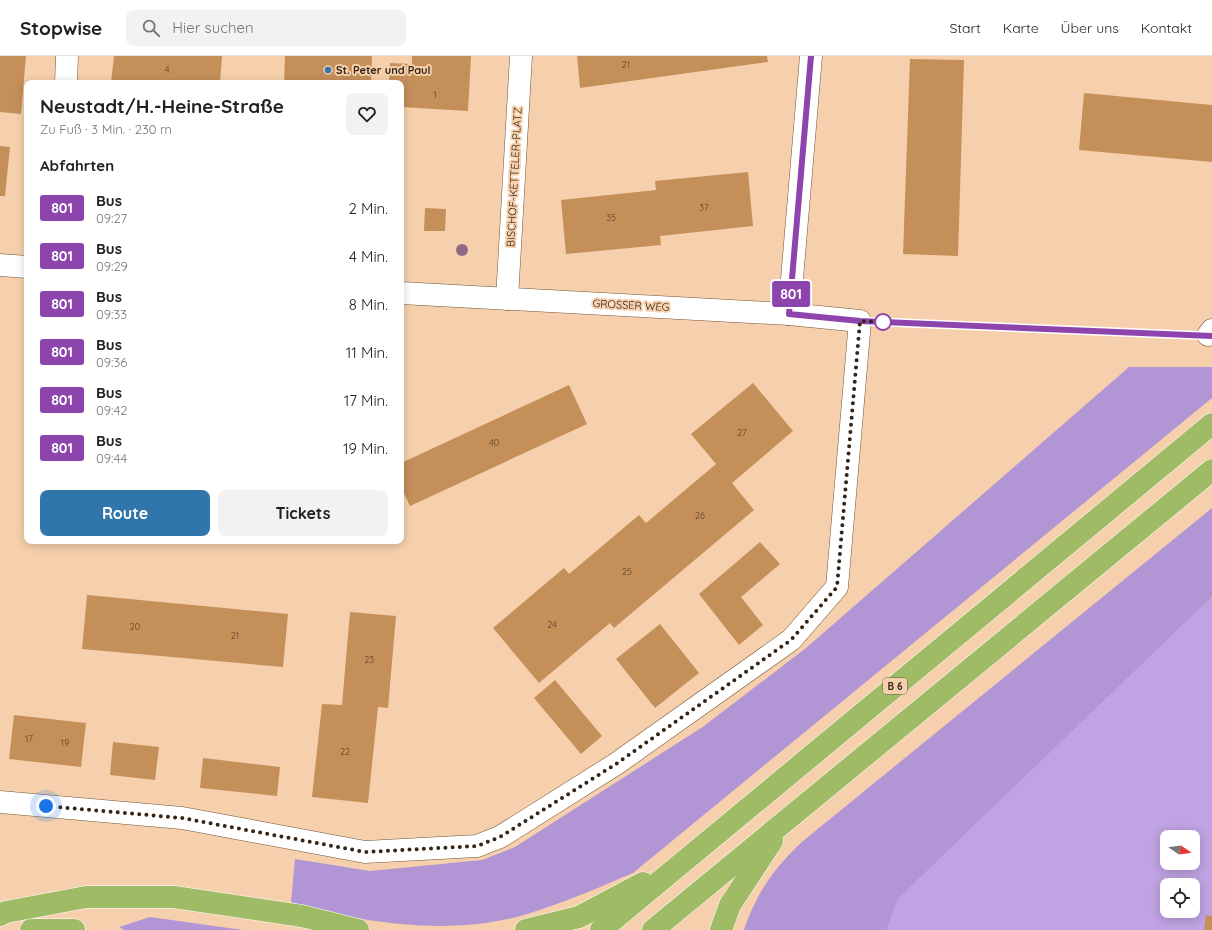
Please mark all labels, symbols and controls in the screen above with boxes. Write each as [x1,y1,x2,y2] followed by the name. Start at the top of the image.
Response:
[126,10,406,46] search box
[20,16,102,40] text: Stopwise
[140,17,162,39] icon: search
[172,18,254,37] text: Hier suchen
[949,19,981,37] text: Start
[1003,19,1039,37] text: Karte
[1061,19,1119,37] text: Über uns
[1141,19,1192,37] text: Kontakt
[622,59,630,70] house number: 21
[336,63,431,77] place label: St. Peter und Paul
[165,64,170,75] house number: 4
[323,65,333,75] marker: St. Peter und Paul
[433,89,437,100] house number: 1
[346,93,388,135] button: heart
[40,94,284,118] text: Neustadt/H.-Heine-Straße
[503,107,525,247] street label: BISCHOF-KETTELER-PLATZ
[40,121,172,137] text: Zu Fuß · 3 Min. · 230 m
[40,156,114,175] text: Abfahrten
[96,191,122,210] text: Bus
[51,199,73,217] text: 801
[349,199,388,218] text: 2 Min.
[699,202,709,213] house number: 37
[96,210,127,226] text: 09:27
[606,212,616,223] house number: 35
[96,239,122,258] text: Bus
[51,247,73,265] text: 801
[349,247,388,266] text: 4 Min.
[96,258,128,274] text: 09:29
[768,281,814,307] line badge: 801
[780,285,802,303] text: 801
[96,287,122,306] text: Bus
[51,295,73,313] text: 801
[349,295,388,314] text: 8 Min.
[592,296,670,314] street label: GROSSER WEG
[96,306,127,322] text: 09:33
[874,313,892,331] unlabelled marker
[96,335,122,354] text: Bus
[51,343,73,361] text: 801
[346,343,388,362] text: 11 Min.
[96,354,127,370] text: 09:36
[96,383,122,402] text: Bus
[51,391,73,409] text: 801
[344,391,388,410] text: 17 Min.
[96,402,127,418] text: 09:42
[737,427,747,438] house number: 27
[96,431,122,450] text: Bus
[489,437,499,448] house number: 40
[51,439,73,457] text: 801
[343,439,388,458] text: 19 Min.
[96,450,127,466] text: 09:44
[40,490,210,536] button: Route
[218,490,388,536] button: Tickets
[695,510,705,521] house number: 26
[622,566,632,577] house number: 25
[547,619,557,630] house number: 24
[130,621,140,632] house number: 20
[231,630,239,641] house number: 21
[364,654,374,665] house number: 23
[883,678,907,694] road number: B 6
[25,733,33,744] house number: 17
[61,737,69,748] house number: 19
[340,746,350,757] house number: 22
[36,796,56,816] your location
[1160,830,1200,870] north arrow
[1160,830,1200,918] map controls
[1160,878,1200,918] button: locate

